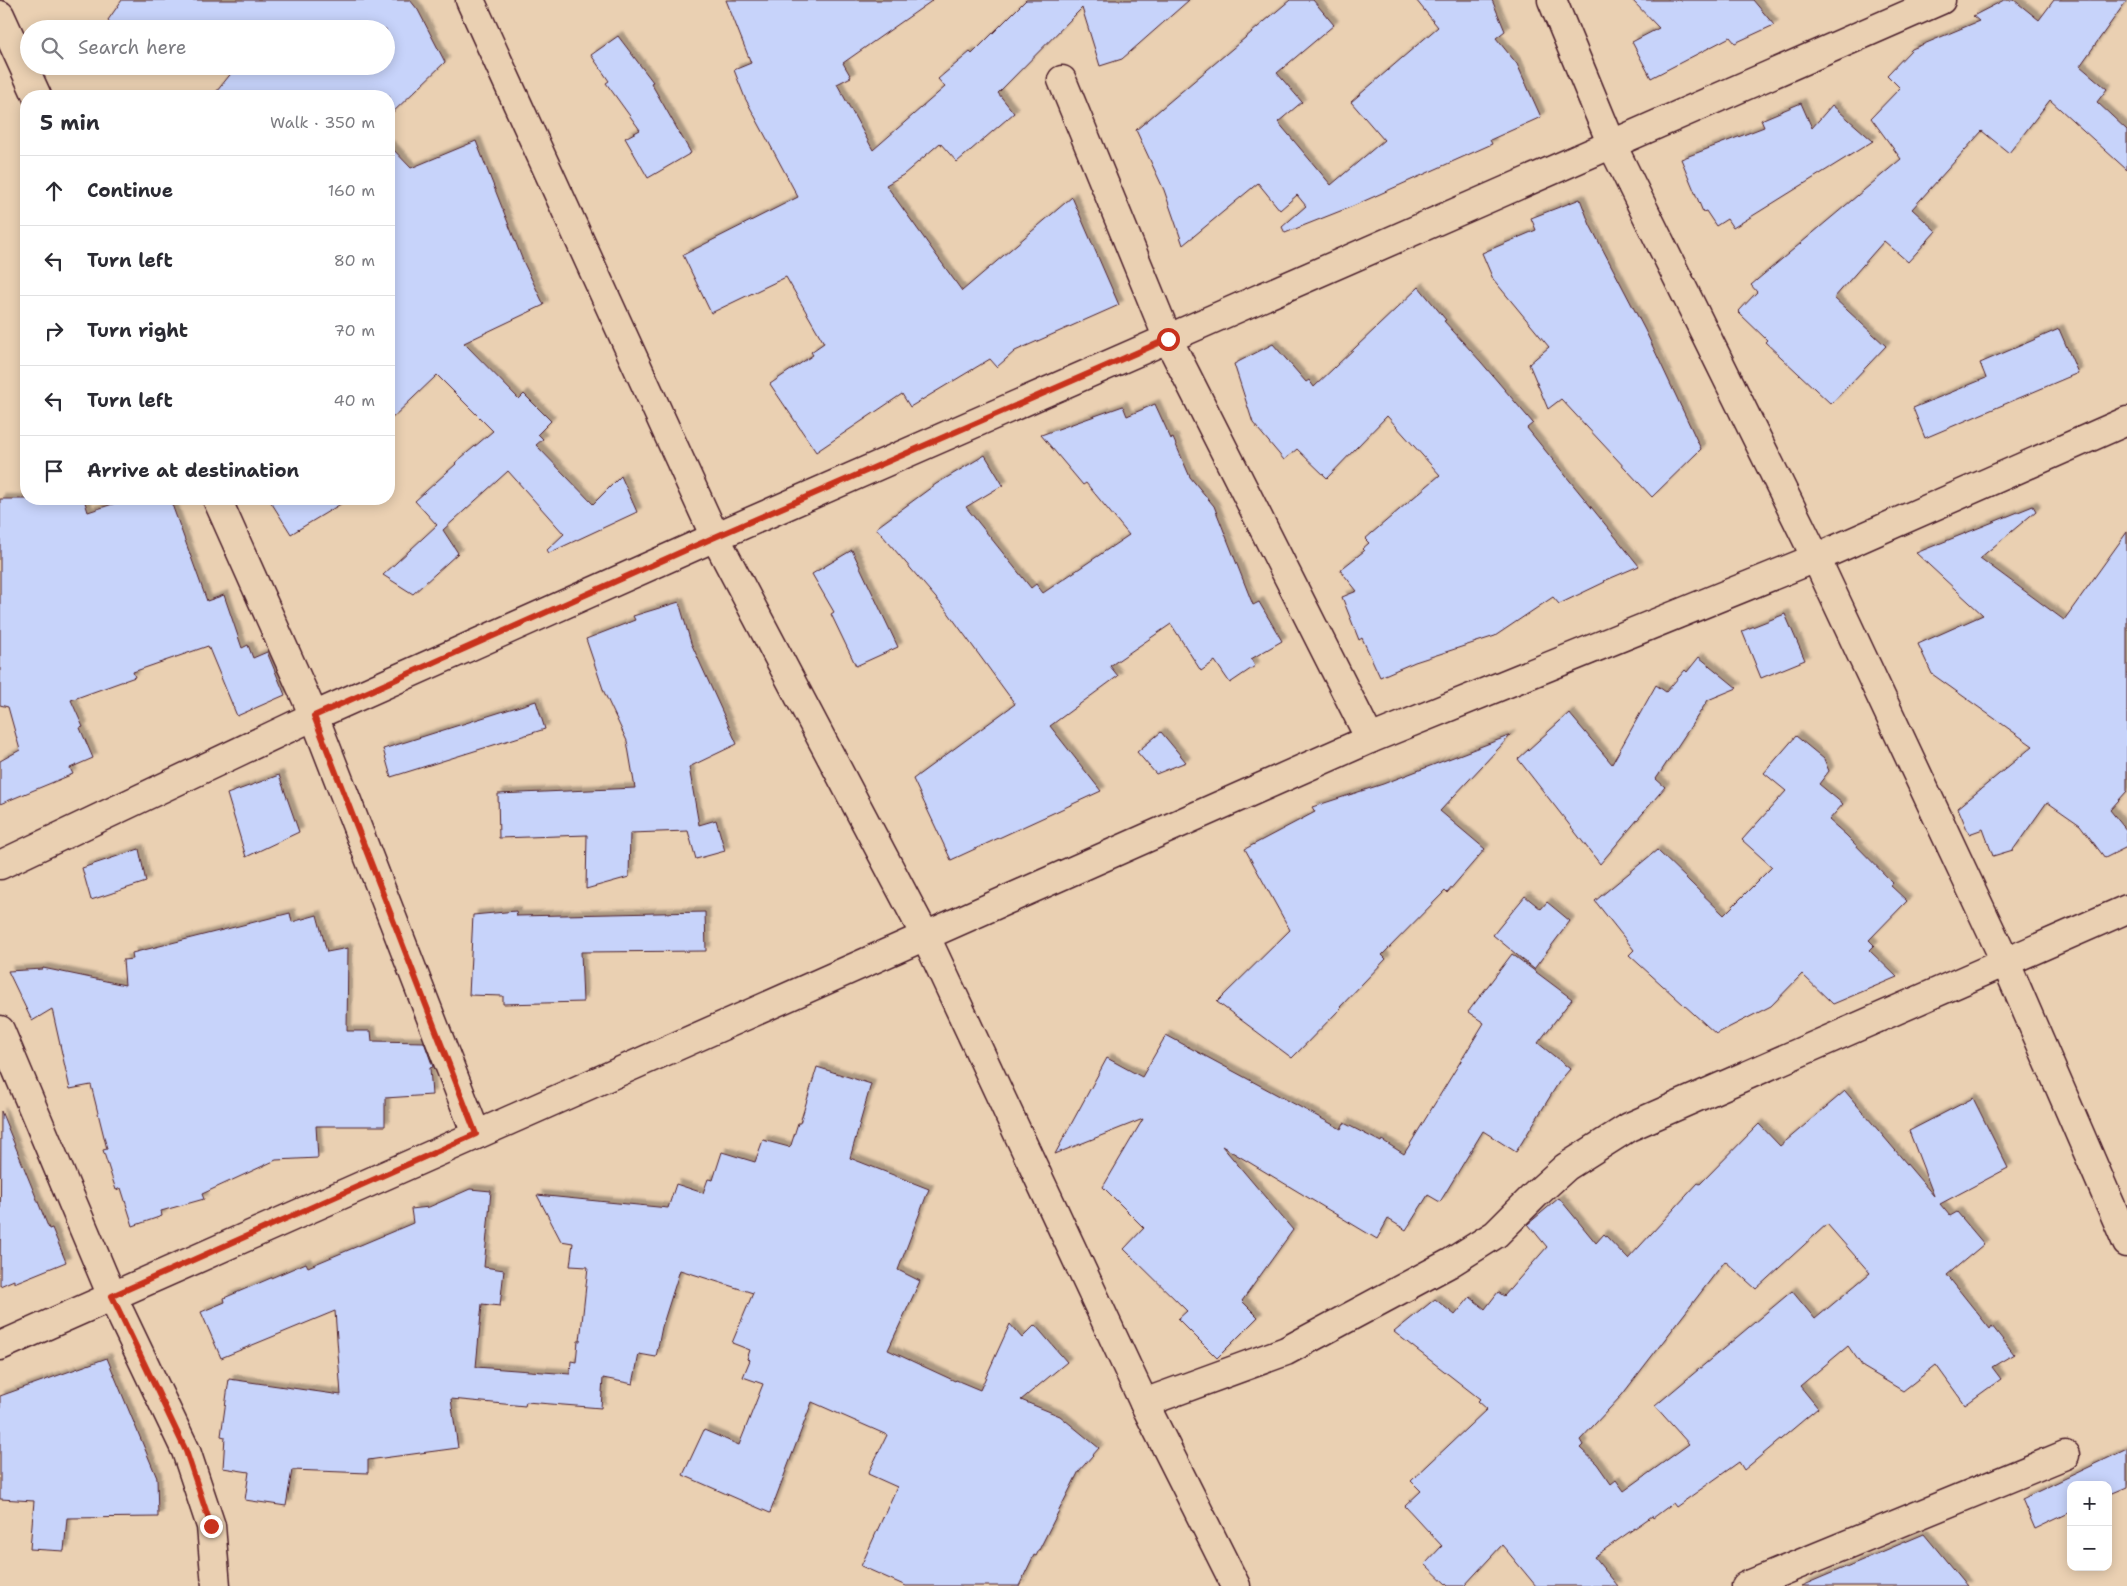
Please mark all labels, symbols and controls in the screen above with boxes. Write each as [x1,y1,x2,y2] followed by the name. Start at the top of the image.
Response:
[20,20,395,75] search box
[38,34,66,62] icon: search
[78,35,187,60] text: Search here
[40,109,100,137] text: 5 min
[270,112,375,133] text: Walk · 350 m
[40,177,68,205] icon: ahead
[87,178,173,203] text: Continue
[328,180,375,201] text: 160 m
[40,247,68,275] icon: left
[87,248,173,273] text: Turn left
[334,250,375,271] text: 80 m
[40,317,68,345] icon: right
[87,318,188,343] text: Turn right
[334,320,375,341] text: 70 m
[1157,328,1180,351] route start
[40,387,68,415] icon: left
[87,388,173,413] text: Turn left
[333,390,375,411] text: 40 m
[40,457,68,485] icon: arrive
[87,458,299,483] text: Arrive at destination
[2067,1481,2112,1571] map controls
[2067,1481,2112,1526] button: +
[200,1515,223,1538] route end
[2067,1526,2112,1571] button: −

